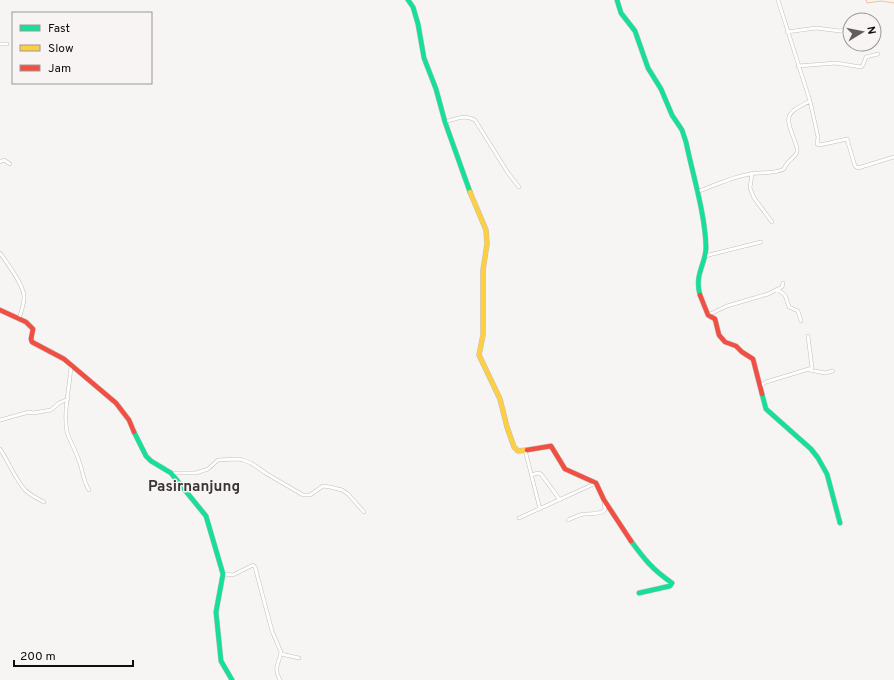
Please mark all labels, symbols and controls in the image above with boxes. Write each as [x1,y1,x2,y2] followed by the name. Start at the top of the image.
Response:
[12,12,152,84] legend
[842,12,882,52] north arrow
[48,21,70,37] text: Fast
[863,25,878,36] text: N
[48,41,74,57] text: Slow
[48,61,71,77] text: Jam
[148,478,240,497] district label: Pasirnanjung
[14,642,133,668] scale bar
[20,649,56,665] text: 200 m

